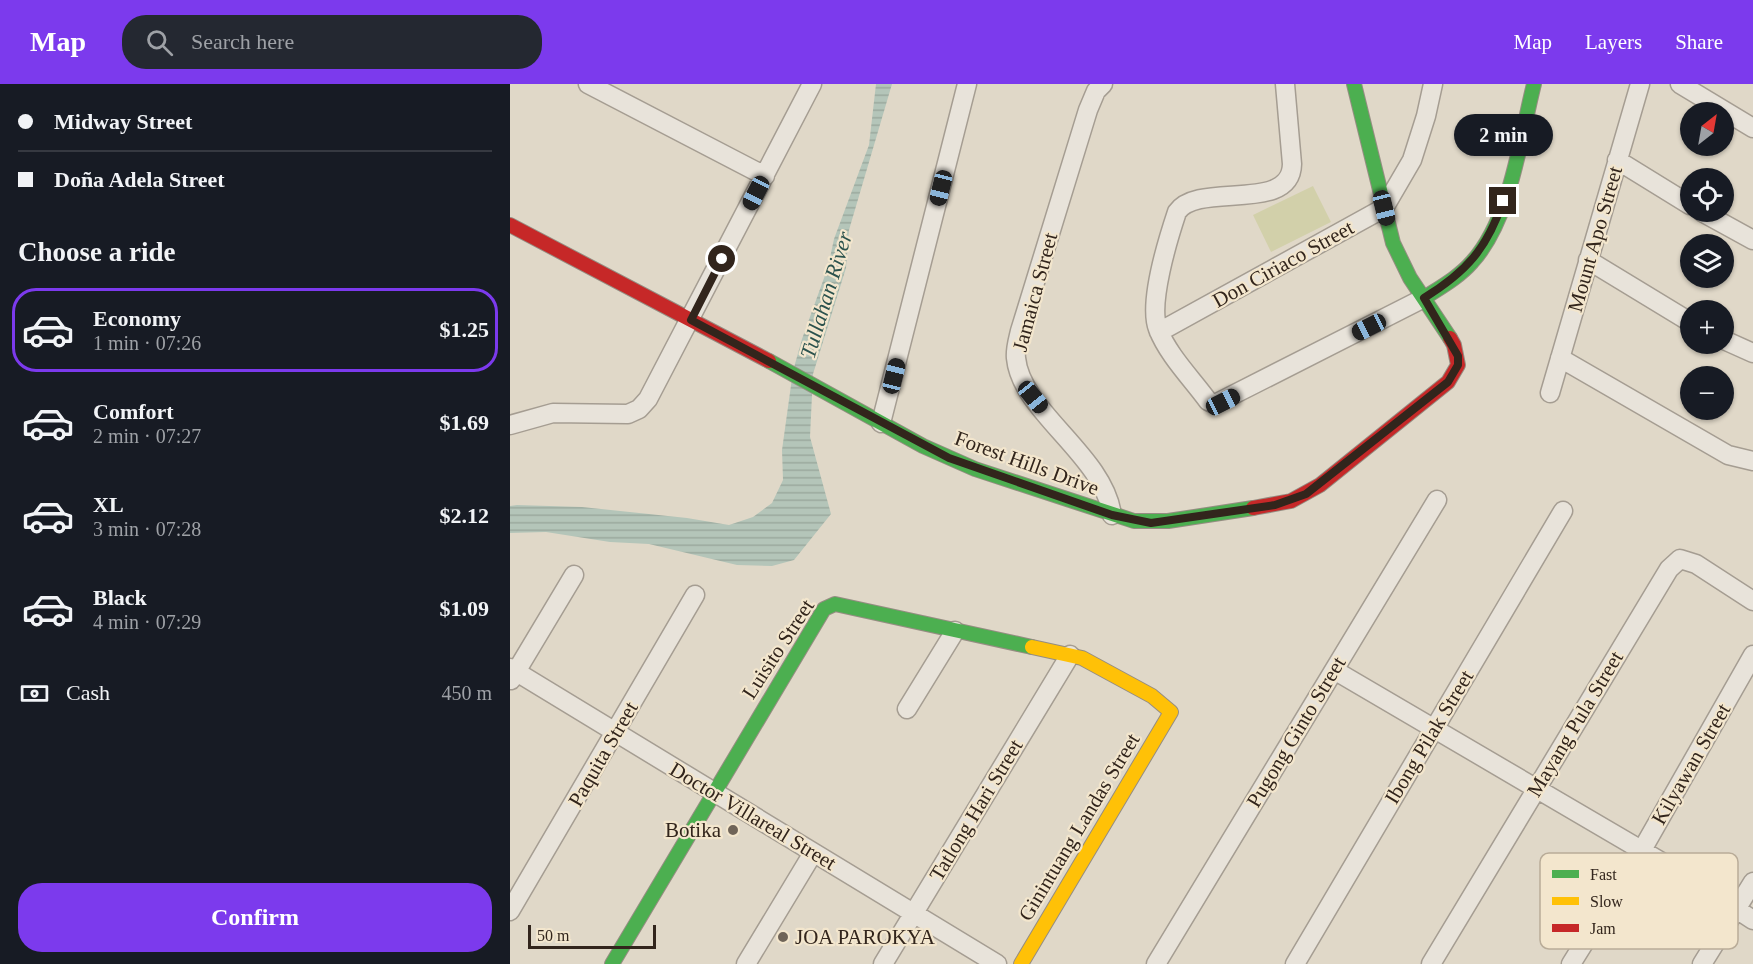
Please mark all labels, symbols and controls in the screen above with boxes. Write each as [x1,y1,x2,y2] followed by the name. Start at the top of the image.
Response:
[122,15,542,69] search box
[30,26,86,57] text: Map
[143,26,176,59] icon: search
[191,29,294,54] text: Search here
[1514,30,1552,54] text: Map
[1585,30,1642,54] text: Layers
[1675,30,1723,54] text: Share
[1680,102,1734,156] north arrow
[1680,102,1734,420] map controls
[54,109,192,134] text: Midway Street
[1454,114,1552,156] callout: 2 min
[1479,124,1528,146] text: 2 min
[1563,163,1627,315] street label: Mount Apo Street
[54,167,225,192] text: Doña Adela Street
[928,168,954,208] car
[1680,168,1734,222] button: locate
[740,173,772,213] car
[1489,187,1516,214] route end
[1371,188,1397,228] car
[1208,215,1358,313] street label: Don Ciriaco Street
[795,228,857,361] water label: Tullahan River
[1008,230,1062,354] street label: Jamaica Street
[1680,234,1734,288] button: layers
[18,237,176,267] text: Choose a ride
[708,245,735,272] route start
[1680,300,1734,354] button: +
[21,303,75,357] icon: car
[93,306,181,331] text: Economy
[1349,311,1389,343] car
[440,317,489,342] text: $1.25
[93,332,201,354] text: 1 min · 07:26
[881,356,907,396] car
[1680,366,1734,420] button: −
[1015,377,1051,417] car
[1203,386,1243,418] car
[21,396,75,450] icon: car
[93,399,174,424] text: Comfort
[440,410,489,435] text: $1.69
[93,425,201,447] text: 2 min · 07:27
[952,426,1102,500] street label: Forest Hills Drive
[21,489,75,543] icon: car
[93,492,124,517] text: XL
[440,503,489,528] text: $2.12
[93,518,201,540] text: 3 min · 07:28
[21,582,75,636] icon: car
[93,585,147,610] text: Black
[737,595,819,703] street label: Luisito Street
[440,596,489,621] text: $1.09
[93,611,201,633] text: 4 min · 07:29
[1522,647,1628,801] street label: Mayang Pula Street
[1242,652,1351,812] street label: Pugong Ginto Street
[1380,666,1478,808] street label: Ibong Pilak Street
[18,677,51,710] icon: cash
[66,680,110,705] text: Cash
[441,682,492,704] text: 450 m
[563,697,643,811] street label: Paquita Street
[1647,699,1735,829] street label: Kilyawan Street
[1013,729,1145,925] street label: Ginintuang Landas Street
[924,735,1028,885] street label: Tatlong Hari Street
[666,757,841,875] street label: Doctor Villareal Street
[665,818,722,842] place label: Botika
[726,823,740,837] marker: Botika
[1540,853,1738,949] legend
[1590,866,1617,883] text: Fast
[18,883,492,952] button: Confirm
[1590,893,1623,910] text: Slow
[1590,920,1616,937] text: Jam
[528,922,656,950] scale bar
[795,925,936,949] place label: JOA PAROKYA
[537,927,569,944] text: 50 m
[776,930,790,944] marker: JOA PAROKYA

